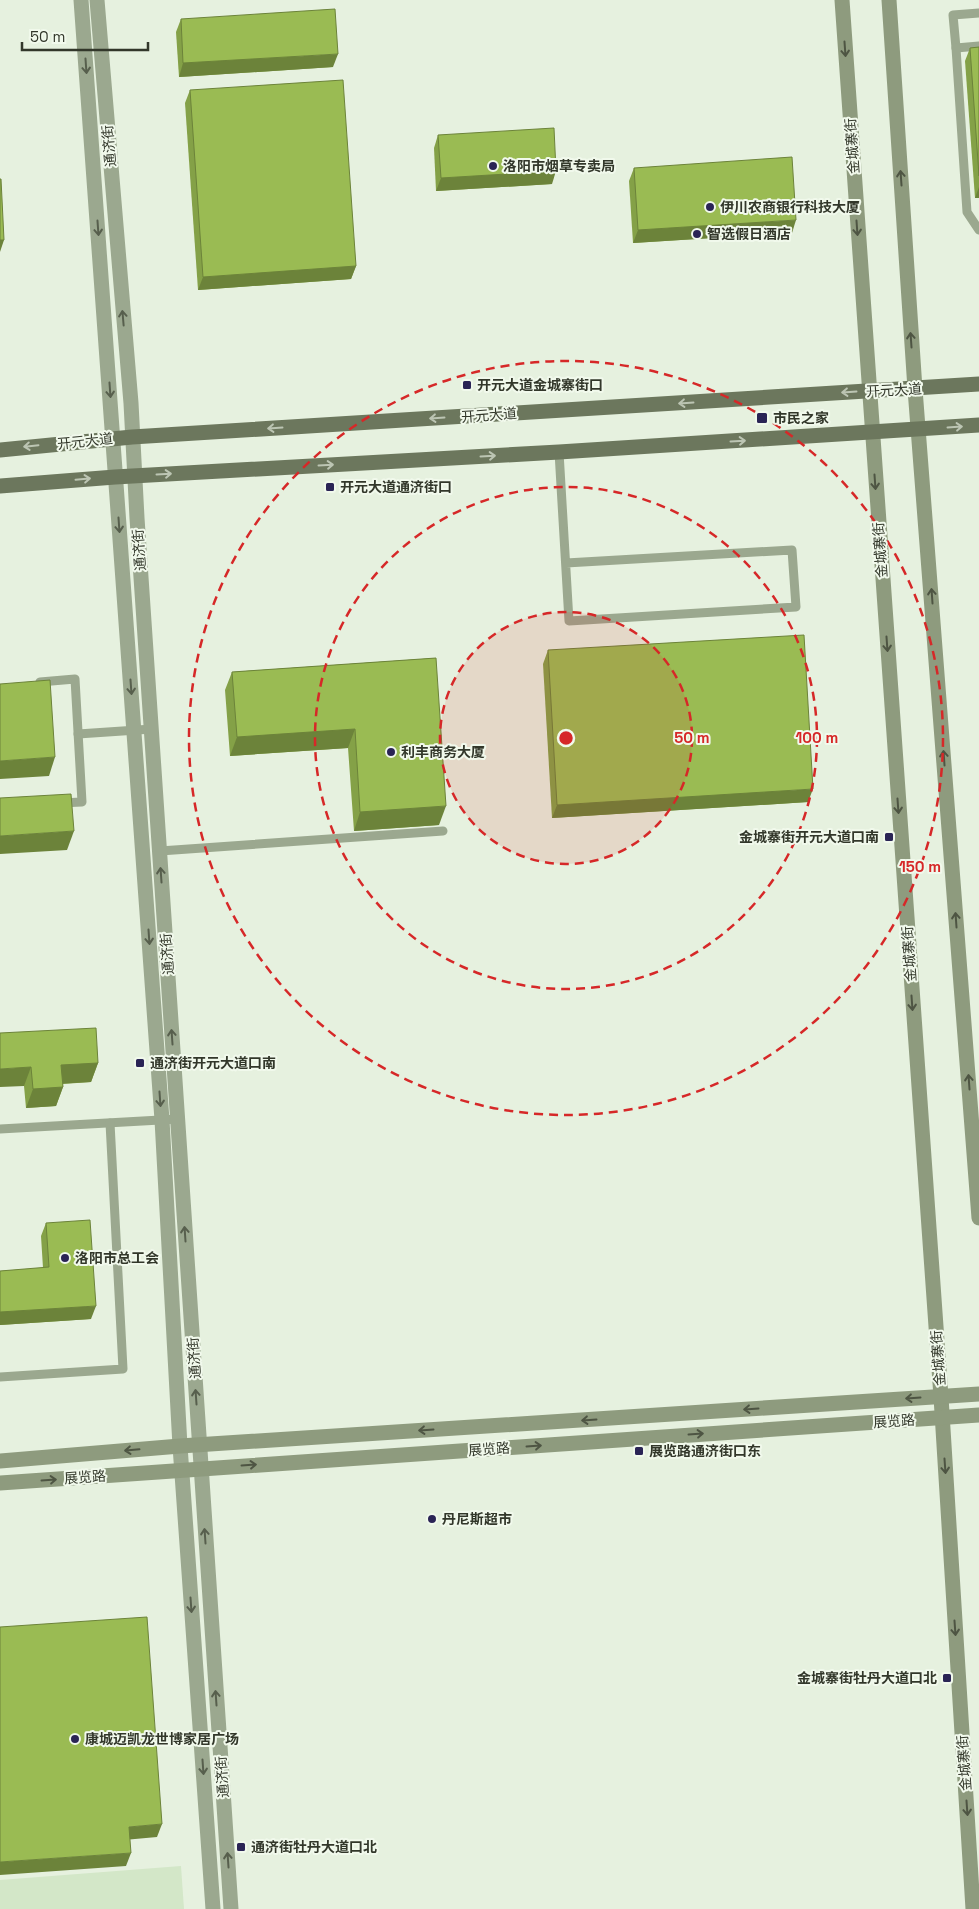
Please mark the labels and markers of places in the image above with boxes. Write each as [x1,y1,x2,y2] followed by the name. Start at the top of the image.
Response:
[503,157,615,175] place label: 洛阳市烟草专卖局
[487,160,499,172] marker: 洛阳市烟草专卖局
[720,198,860,216] place label: 伊川农商银行科技大厦
[704,201,716,213] marker: 伊川农商银行科技大厦
[707,225,791,243] place label: 智选假日酒店
[691,228,703,240] marker: 智选假日酒店
[477,376,603,394] place label: 开元大道金城寨街口
[461,379,473,391] marker: 开元大道金城寨街口
[773,409,829,427] place label: 市民之家
[755,411,769,425] marker: 市民之家
[340,478,452,496] place label: 开元大道通济街口
[324,481,336,493] marker: 开元大道通济街口
[557,729,575,747] centre of rings
[401,743,485,761] place label: 利丰商务大厦
[385,746,397,758] marker: 利丰商务大厦
[739,828,879,846] place label: 金城寨街开元大道口南
[883,831,895,843] marker: 金城寨街开元大道口南
[150,1054,276,1072] place label: 通济街开元大道口南
[134,1057,146,1069] marker: 通济街开元大道口南
[75,1249,159,1267] place label: 洛阳市总工会
[59,1252,71,1264] marker: 洛阳市总工会
[649,1442,761,1460] place label: 展览路通济街口东
[633,1445,645,1457] marker: 展览路通济街口东
[442,1510,512,1528] place label: 丹尼斯超市
[426,1513,438,1525] marker: 丹尼斯超市
[797,1669,937,1687] place label: 金城寨街牡丹大道口北
[941,1672,953,1684] marker: 金城寨街牡丹大道口北
[85,1730,239,1748] place label: 康城迈凯龙世博家居广场
[69,1733,81,1745] marker: 康城迈凯龙世博家居广场
[251,1838,377,1856] place label: 通济街牡丹大道口北
[235,1841,247,1853] marker: 通济街牡丹大道口北

